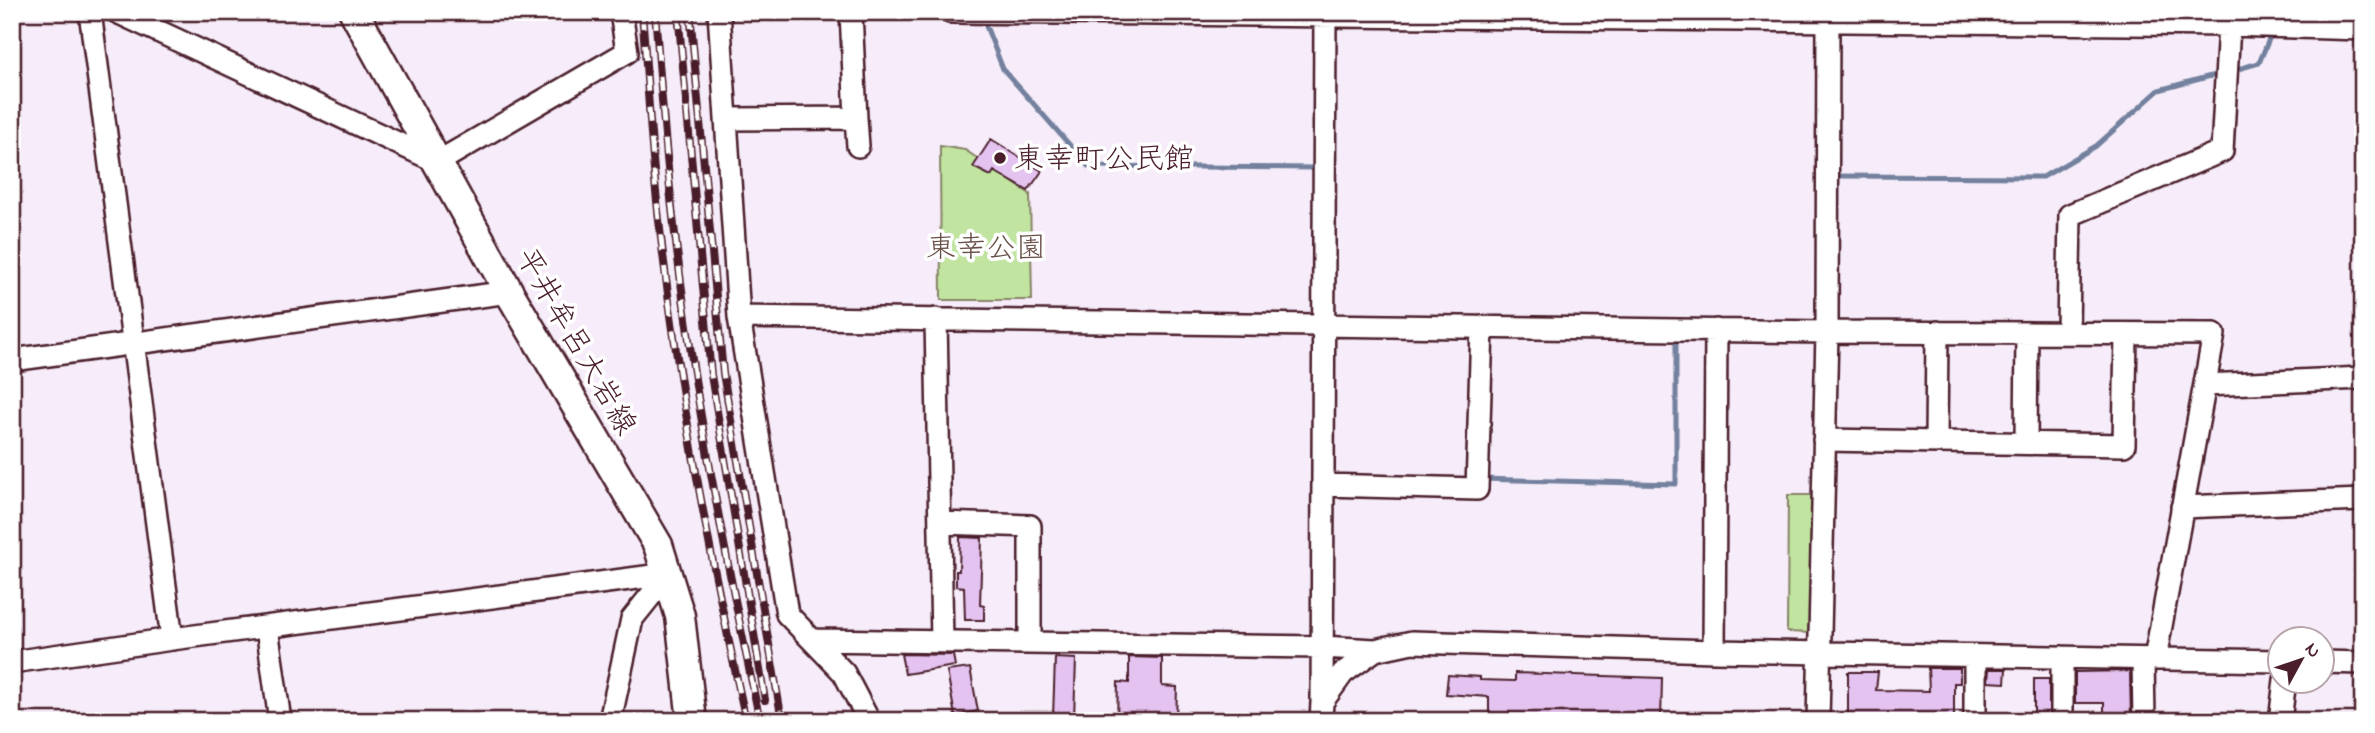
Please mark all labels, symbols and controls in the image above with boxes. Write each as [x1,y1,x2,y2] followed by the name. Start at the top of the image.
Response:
[1014,139,1194,183] place label: 東幸町公民館
[992,150,1008,166] marker: 東幸町公民館
[926,228,1046,272] park label: 東幸公園
[503,241,646,444] street label: 平井牟呂大岩線
[2266,624,2336,694] north arrow
[2298,637,2327,664] text: N

